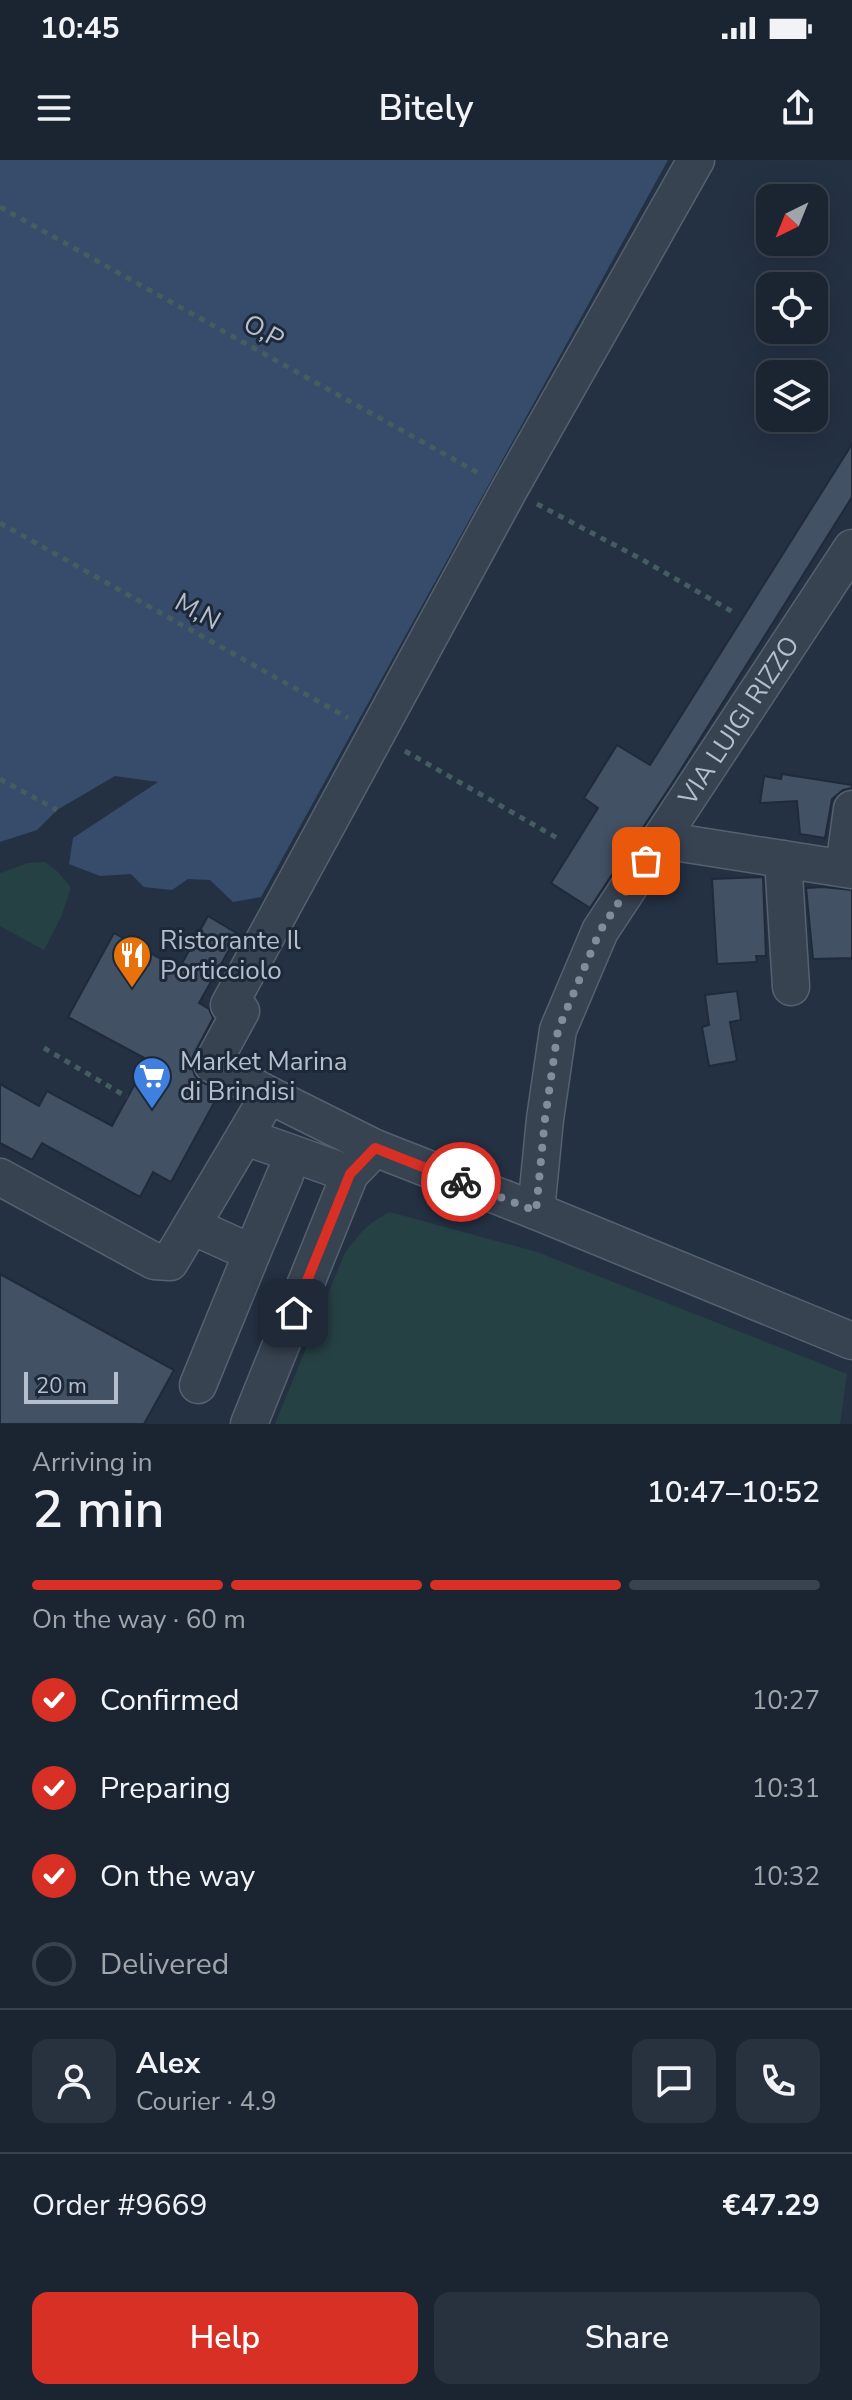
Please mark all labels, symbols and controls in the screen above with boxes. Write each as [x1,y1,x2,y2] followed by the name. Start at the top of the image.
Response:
[40,8,119,49] text: 10:45
[379,84,473,133] text: Bitely
[32,86,76,130] icon: menu
[776,86,820,130] icon: share
[756,184,828,256] north arrow
[756,184,828,432] map controls
[756,272,828,344] button: locate
[237,306,290,357] street label: O,P
[756,360,828,432] button: layers
[169,585,227,638] street label: M,N
[670,629,807,813] street label: VIA LUIGI RIZZO
[612,827,680,895] pin
[624,839,668,883] icon: bag
[160,923,301,988] place label: Ristorante Il Porticciolo
[111,934,153,989] restaurant icon: Ristorante Il Porticciolo
[180,1044,348,1109] place label: Market Marina di Brindisi
[131,1055,173,1110] supermarket icon: Market Marina di Brindisi
[421,1142,501,1222] courier
[439,1160,483,1204] icon: bike
[260,1279,328,1347] pin
[272,1291,316,1335] icon: home
[24,1368,118,1404] scale bar
[36,1371,87,1401] text: 20 m
[32,1445,153,1480] text: Arriving in
[647,1472,820,1513] text: 10:47–10:52
[32,1474,165,1545] text: 2 min
[32,1602,246,1637] text: On the way · 60 m
[32,1678,76,1722] icon: check
[100,1680,240,1721] text: Confirmed
[752,1683,820,1718] text: 10:27
[32,1766,76,1810] icon: check
[100,1768,231,1809] text: Preparing
[752,1771,820,1806] text: 10:31
[32,1854,76,1898] icon: check
[100,1856,255,1897] text: On the way
[752,1859,820,1894] text: 10:32
[100,1944,229,1985] text: Delivered
[32,2039,116,2123] button: person
[632,2039,716,2123] button: chat
[736,2039,820,2123] button: phone
[136,2043,200,2084] text: Alex
[136,2084,277,2119] text: Courier · 4.9
[32,2185,207,2226] text: Order #9669
[723,2185,820,2226] text: €47.29
[32,2292,418,2384] button: Help
[434,2292,820,2384] button: Share

